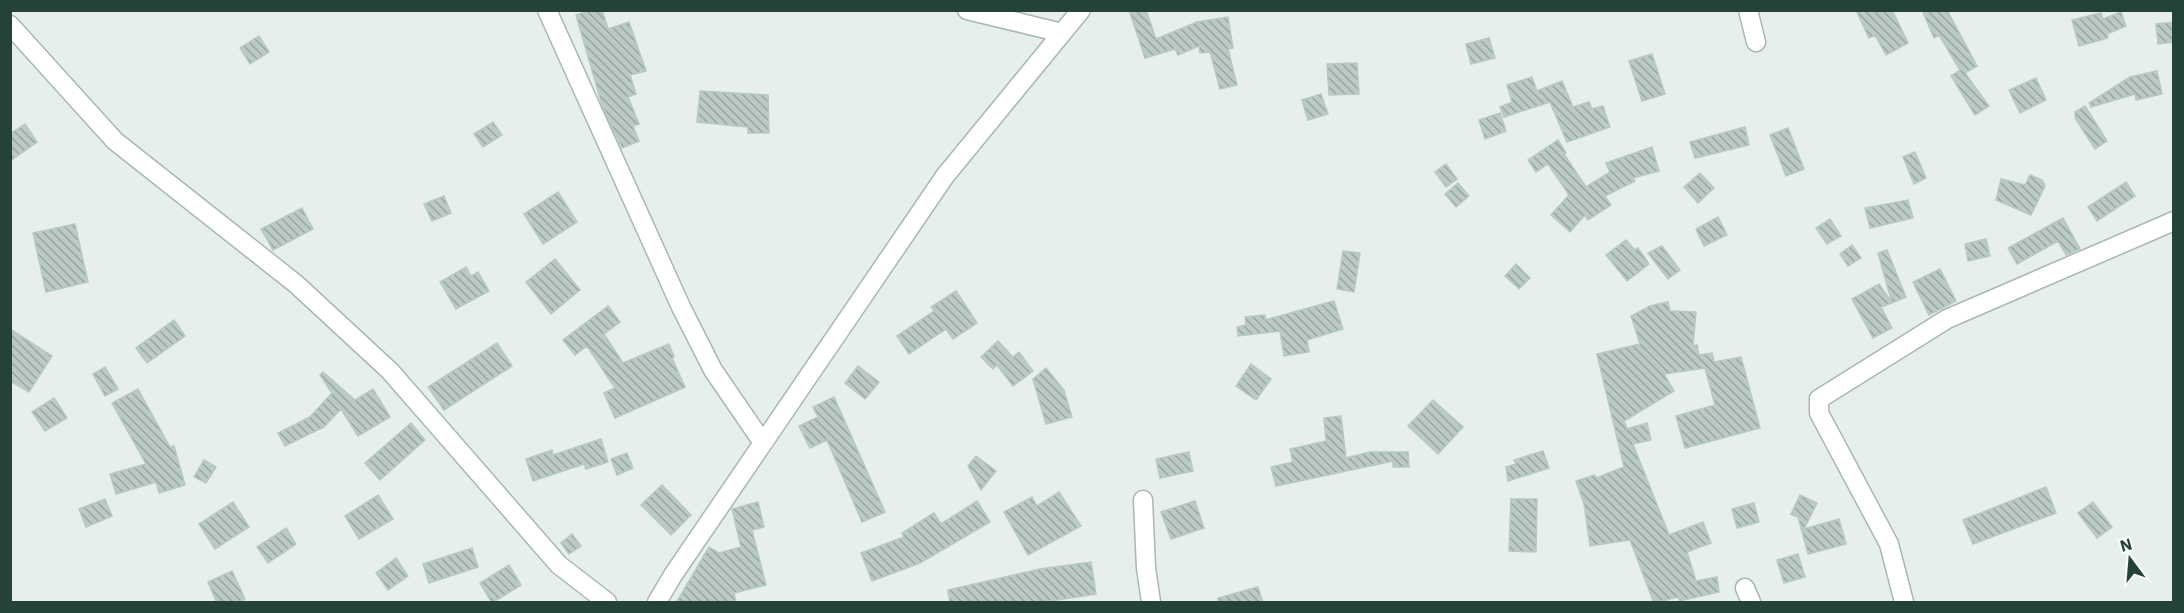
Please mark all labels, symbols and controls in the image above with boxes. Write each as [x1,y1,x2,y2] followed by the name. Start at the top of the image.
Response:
[2100,529,2160,589] north arrow
[2118,533,2134,556] text: N

